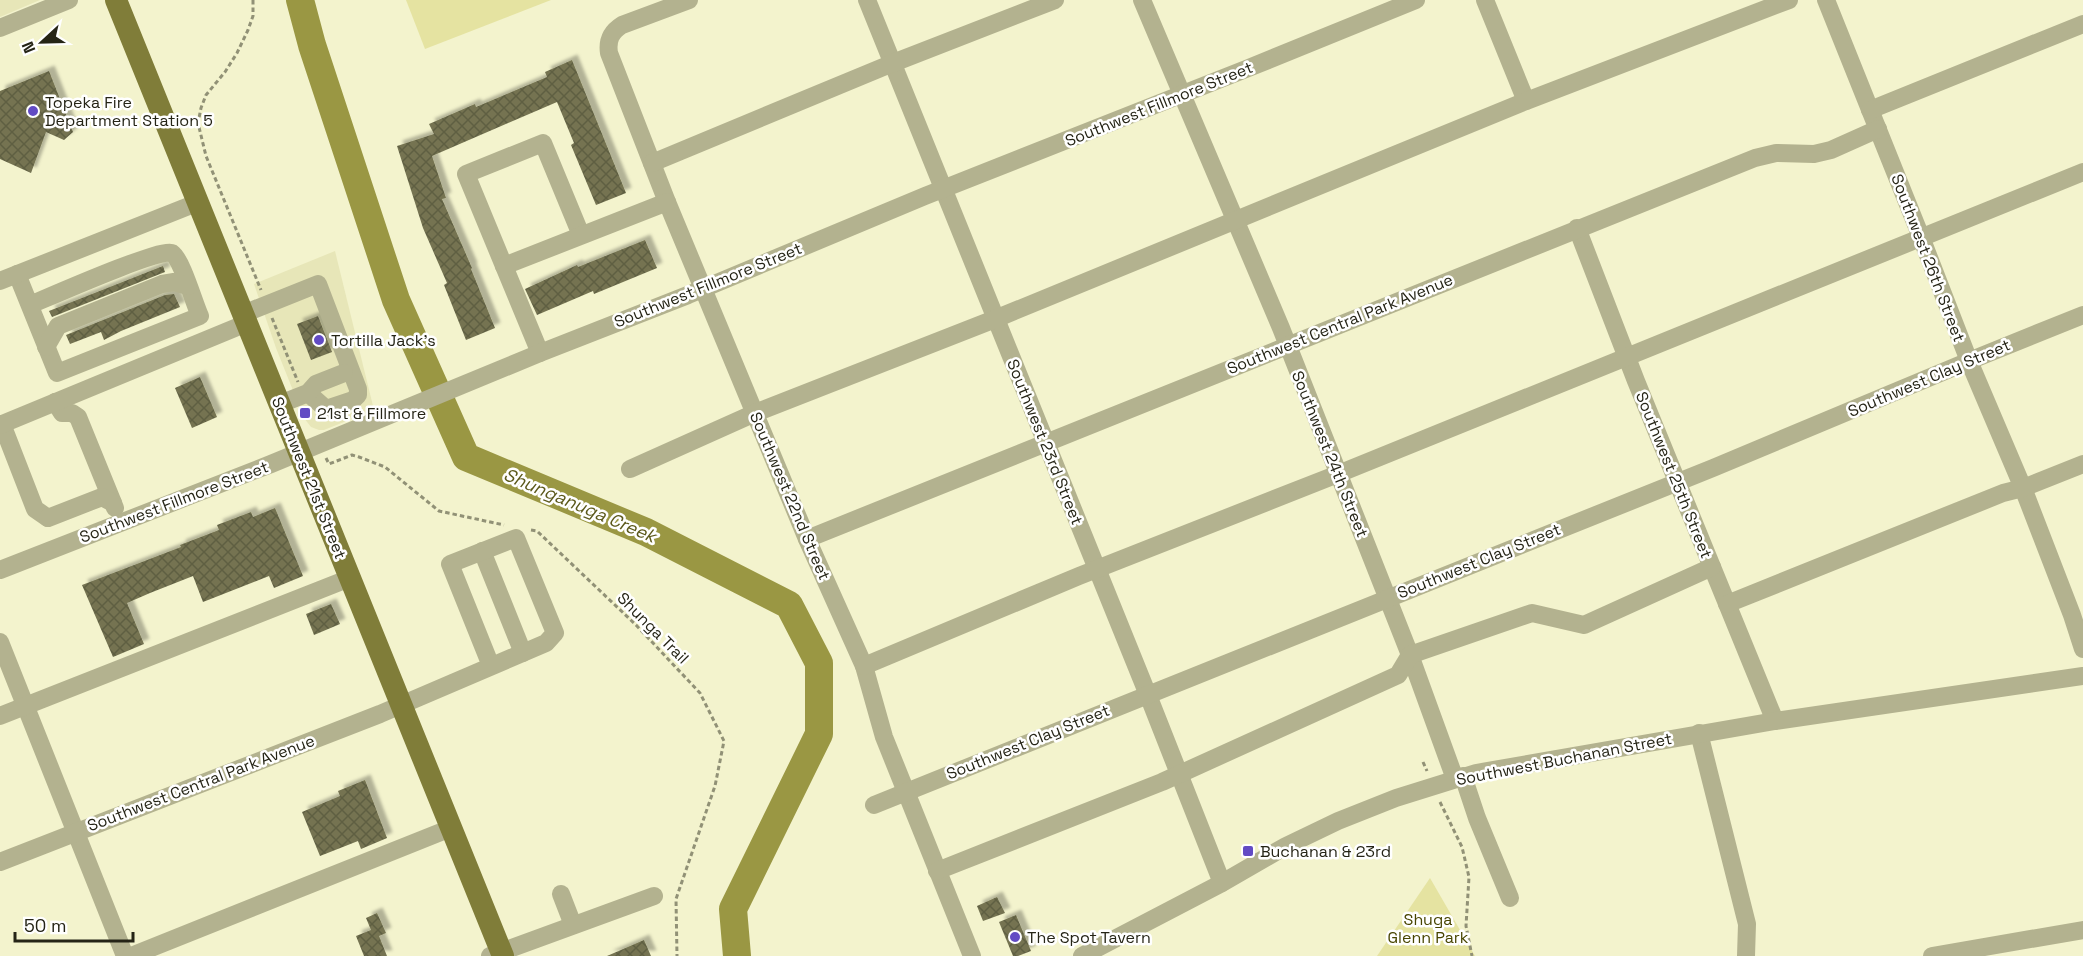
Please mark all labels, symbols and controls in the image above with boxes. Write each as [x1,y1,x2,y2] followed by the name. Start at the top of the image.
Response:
[12,12,72,72] north arrow
[17,39,40,56] text: N
[1062,57,1256,151] street label: Southwest Fillmore Street
[45,92,213,131] place label: Topeka Fire Department Station 5
[26,104,40,118] marker: Topeka Fire Department Station 5
[1886,171,1970,345] street label: Southwest 26th Street
[611,238,805,332] street label: Southwest Fillmore Street
[1224,269,1456,379] street label: Southwest Central Park Avenue
[331,330,436,351] place label: Tortilla Jack's
[312,333,326,347] marker: Tortilla Jack's
[1845,334,2013,422] street label: Southwest Clay Street
[1002,356,1088,528] street label: Southwest 23rd Street
[1287,368,1373,540] street label: Southwest 24th Street
[1631,389,1717,561] street label: Southwest 25th Street
[267,394,351,562] street label: Southwest 21st Street
[317,403,426,424] place label: 21st & Fillmore
[298,406,312,420] marker: 21st & Fillmore
[745,409,835,583] street label: Southwest 22nd Street
[77,456,271,548] street label: Southwest Fillmore Street
[500,463,662,548] water label: Shunganuga Creek
[1394,519,1564,603] street label: Southwest Clay Street
[613,588,693,668] street label: Shunga Trail
[943,700,1113,784] street label: Southwest Clay Street
[1454,728,1674,790] street label: Southwest Buchanan Street
[84,730,318,836] street label: Southwest Central Park Avenue
[1260,841,1391,862] place label: Buchanan & 23rd
[1241,844,1255,858] marker: Buchanan & 23rd
[15,905,134,943] scale bar
[1388,909,1469,948] park label: Shuga Glenn Park
[24,914,66,937] text: 50 m
[1027,927,1151,948] place label: The Spot Tavern
[1008,930,1022,944] marker: The Spot Tavern

